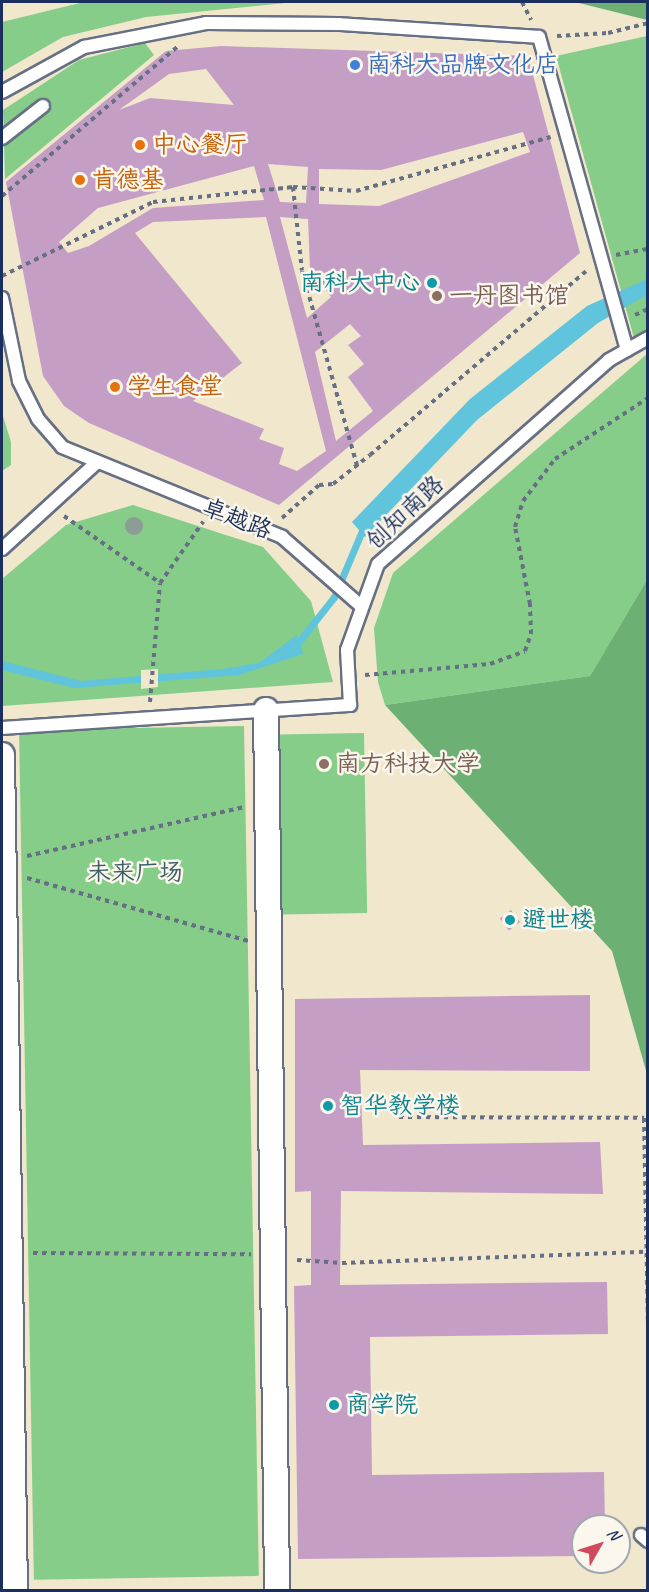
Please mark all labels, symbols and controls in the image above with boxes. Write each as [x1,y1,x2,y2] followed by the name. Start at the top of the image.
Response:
[367,51,559,79] place label: 南科大品牌文化店
[348,58,362,72] marker: 南科大品牌文化店
[152,131,248,159] place label: 中心餐厅
[133,138,147,152] marker: 中心餐厅
[92,166,164,194] place label: 肯德基
[73,173,87,187] marker: 肯德基
[300,269,420,297] place label: 南科大中心
[425,276,439,290] marker: 南科大中心
[449,282,569,310] place label: 一丹图书馆
[430,289,444,303] marker: 一丹图书馆
[127,373,223,401] place label: 学生食堂
[108,380,122,394] marker: 学生食堂
[360,470,450,556] street label: 创知南路
[198,493,276,545] street label: 卓越路
[336,750,480,778] place label: 南方科技大学
[317,757,331,771] marker: 南方科技大学
[87,859,183,887] park label: 未来广场
[522,906,594,934] place label: 避世楼
[503,913,517,927] marker: 避世楼
[340,1092,460,1120] place label: 智华教学楼
[321,1099,335,1113] marker: 智华教学楼
[346,1391,418,1419] place label: 商学院
[327,1398,341,1412] marker: 商学院
[571,1514,631,1574] north arrow
[603,1524,624,1544] text: N

